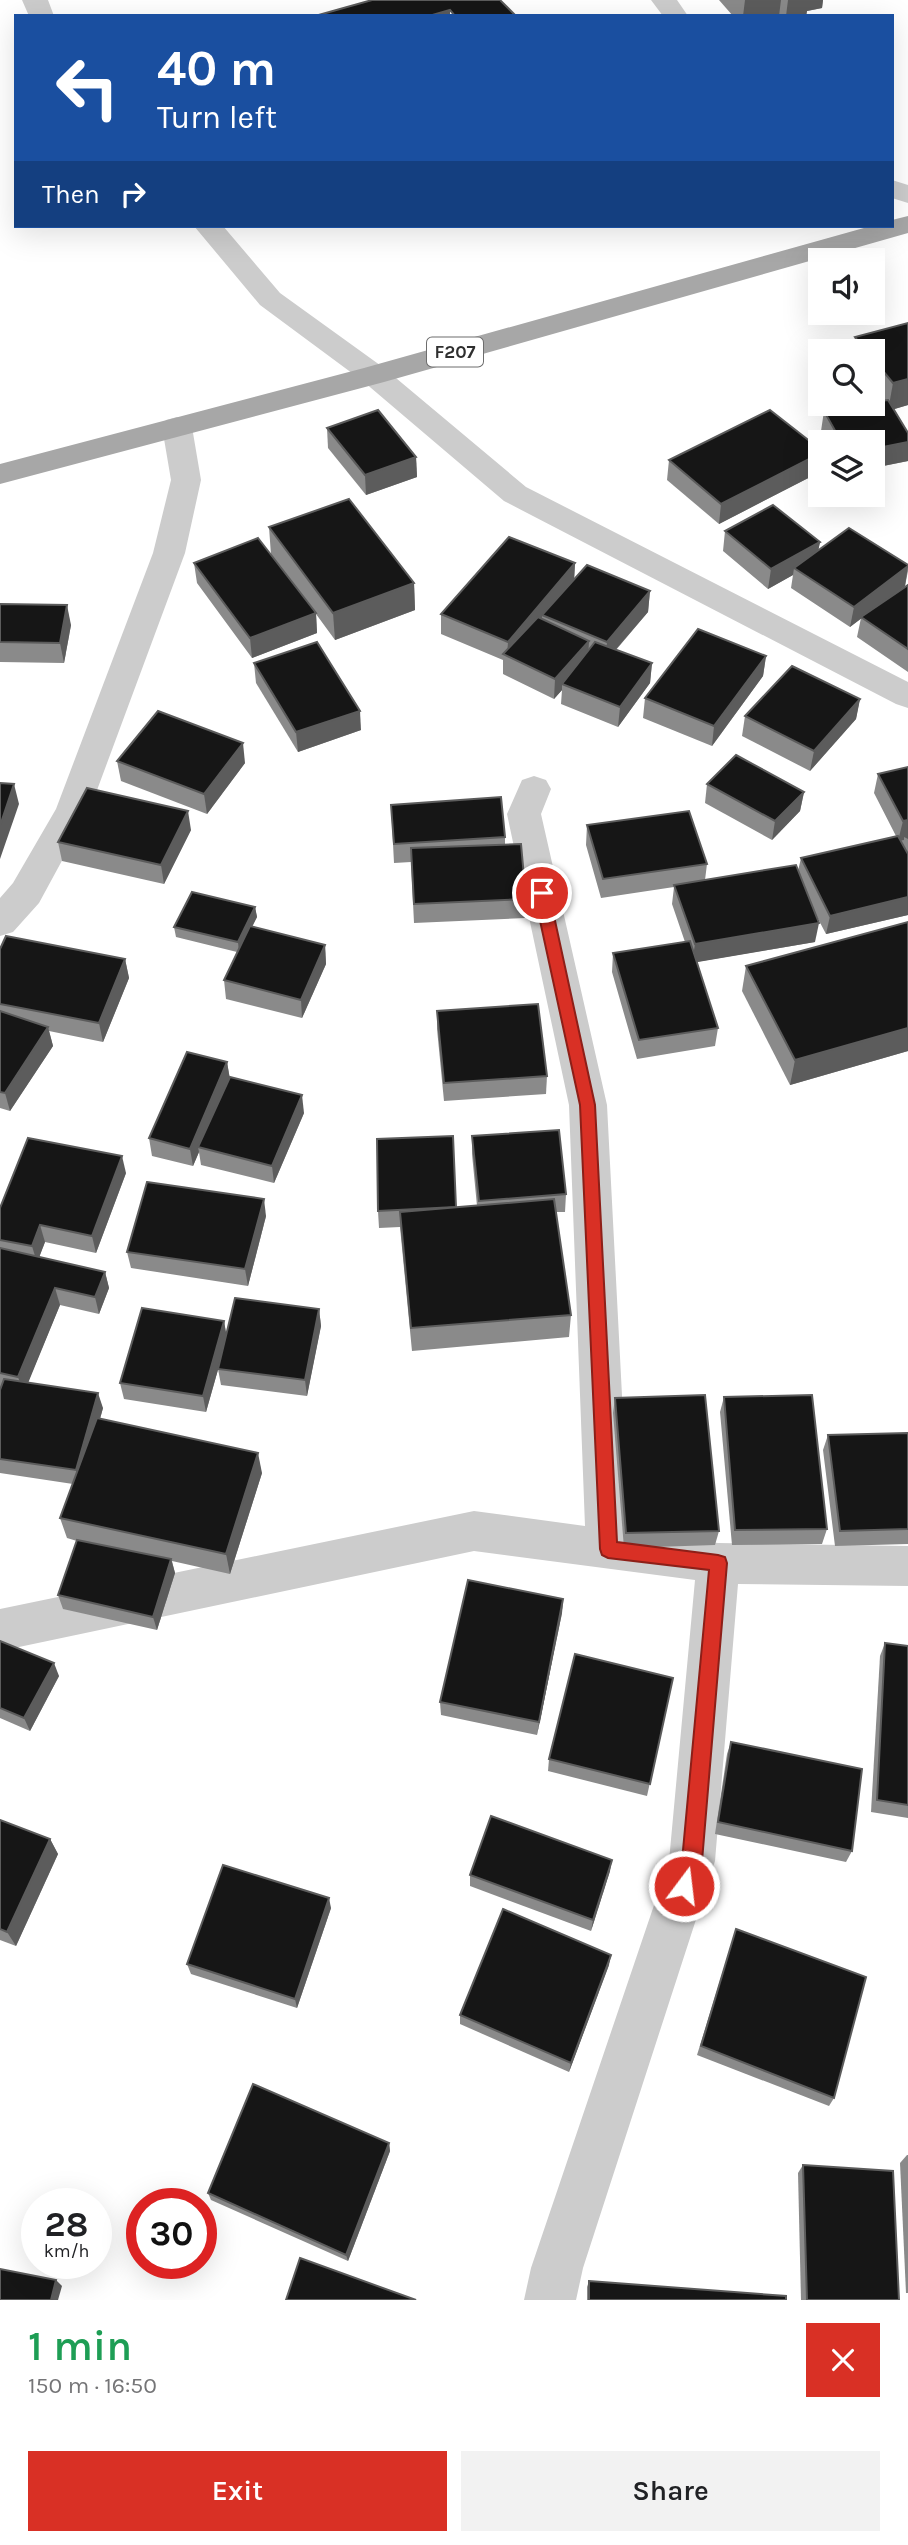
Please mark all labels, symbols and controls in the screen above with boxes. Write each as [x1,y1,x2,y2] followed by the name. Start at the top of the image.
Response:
[157,40,276,97] text: 40 m
[42,42,133,133] icon: left
[157,99,277,136] text: Turn left
[114,175,152,213] icon: right
[42,179,100,210] text: Then
[808,248,885,507] map controls
[808,248,885,325] button: sound
[427,338,483,366] road number: F207
[808,339,885,416] button: search
[808,430,885,507] button: layers
[512,863,572,923] pin
[523,874,561,912] icon: arrive
[647,1849,721,1923] position arrow
[126,2188,217,2279] speed limit sign: 30
[45,2204,88,2245] text: 28
[44,2240,89,2262] text: km/h
[28,2321,132,2371] text: 1 min
[806,2323,880,2397] button: close
[28,2372,157,2399] text: 150 m · 16:50
[28,2451,447,2531] button: Exit
[461,2451,880,2531] button: Share

